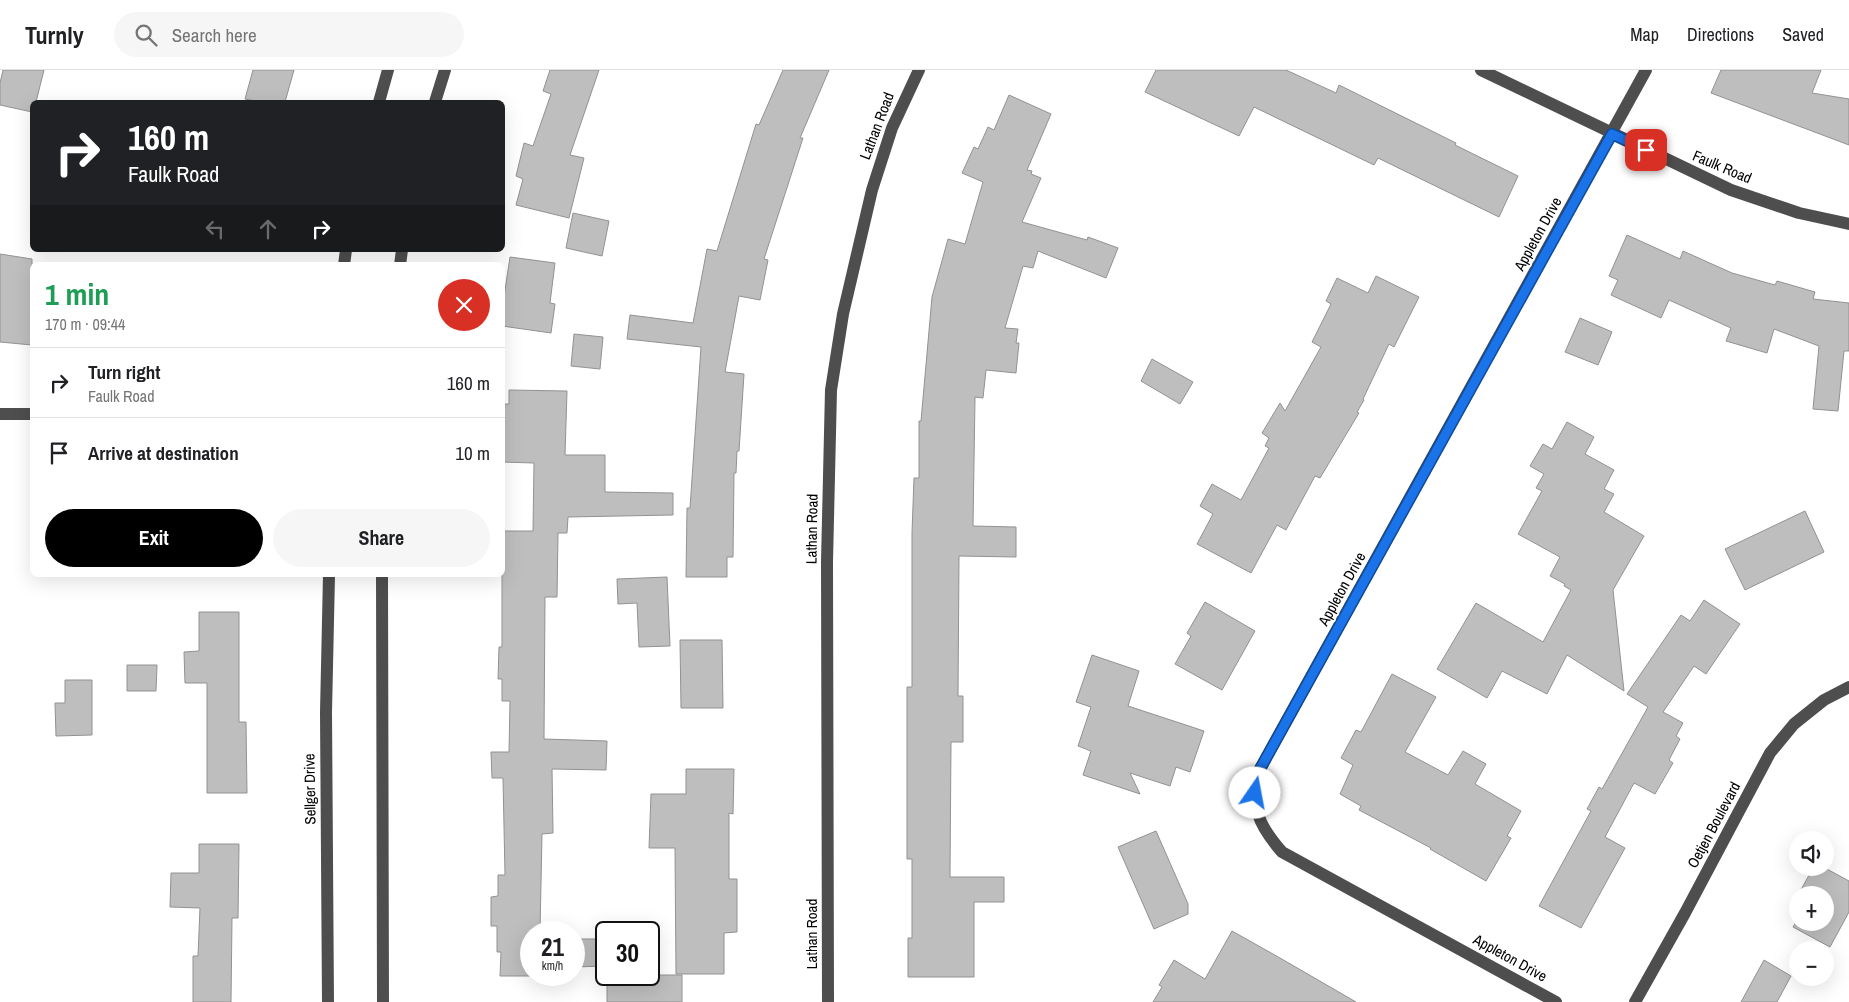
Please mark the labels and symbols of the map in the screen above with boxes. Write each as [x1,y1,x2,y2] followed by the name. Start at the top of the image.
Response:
[854,89,899,162] street label: Lathan Road
[1625,129,1667,171] pin
[1689,145,1755,188] street label: Faulk Road
[1508,193,1567,275] street label: Appleton Drive
[800,494,823,564] street label: Lathan Road
[1312,548,1371,630] street label: Appleton Drive
[298,753,321,825] street label: Sellger Drive
[1228,766,1280,818] position arrow
[1682,778,1745,872] street label: Oetjen Boulevard
[801,899,822,969] street label: Lathan Road
[595,921,660,986] speed limit sign: 30
[1469,928,1551,987] street label: Appleton Drive

